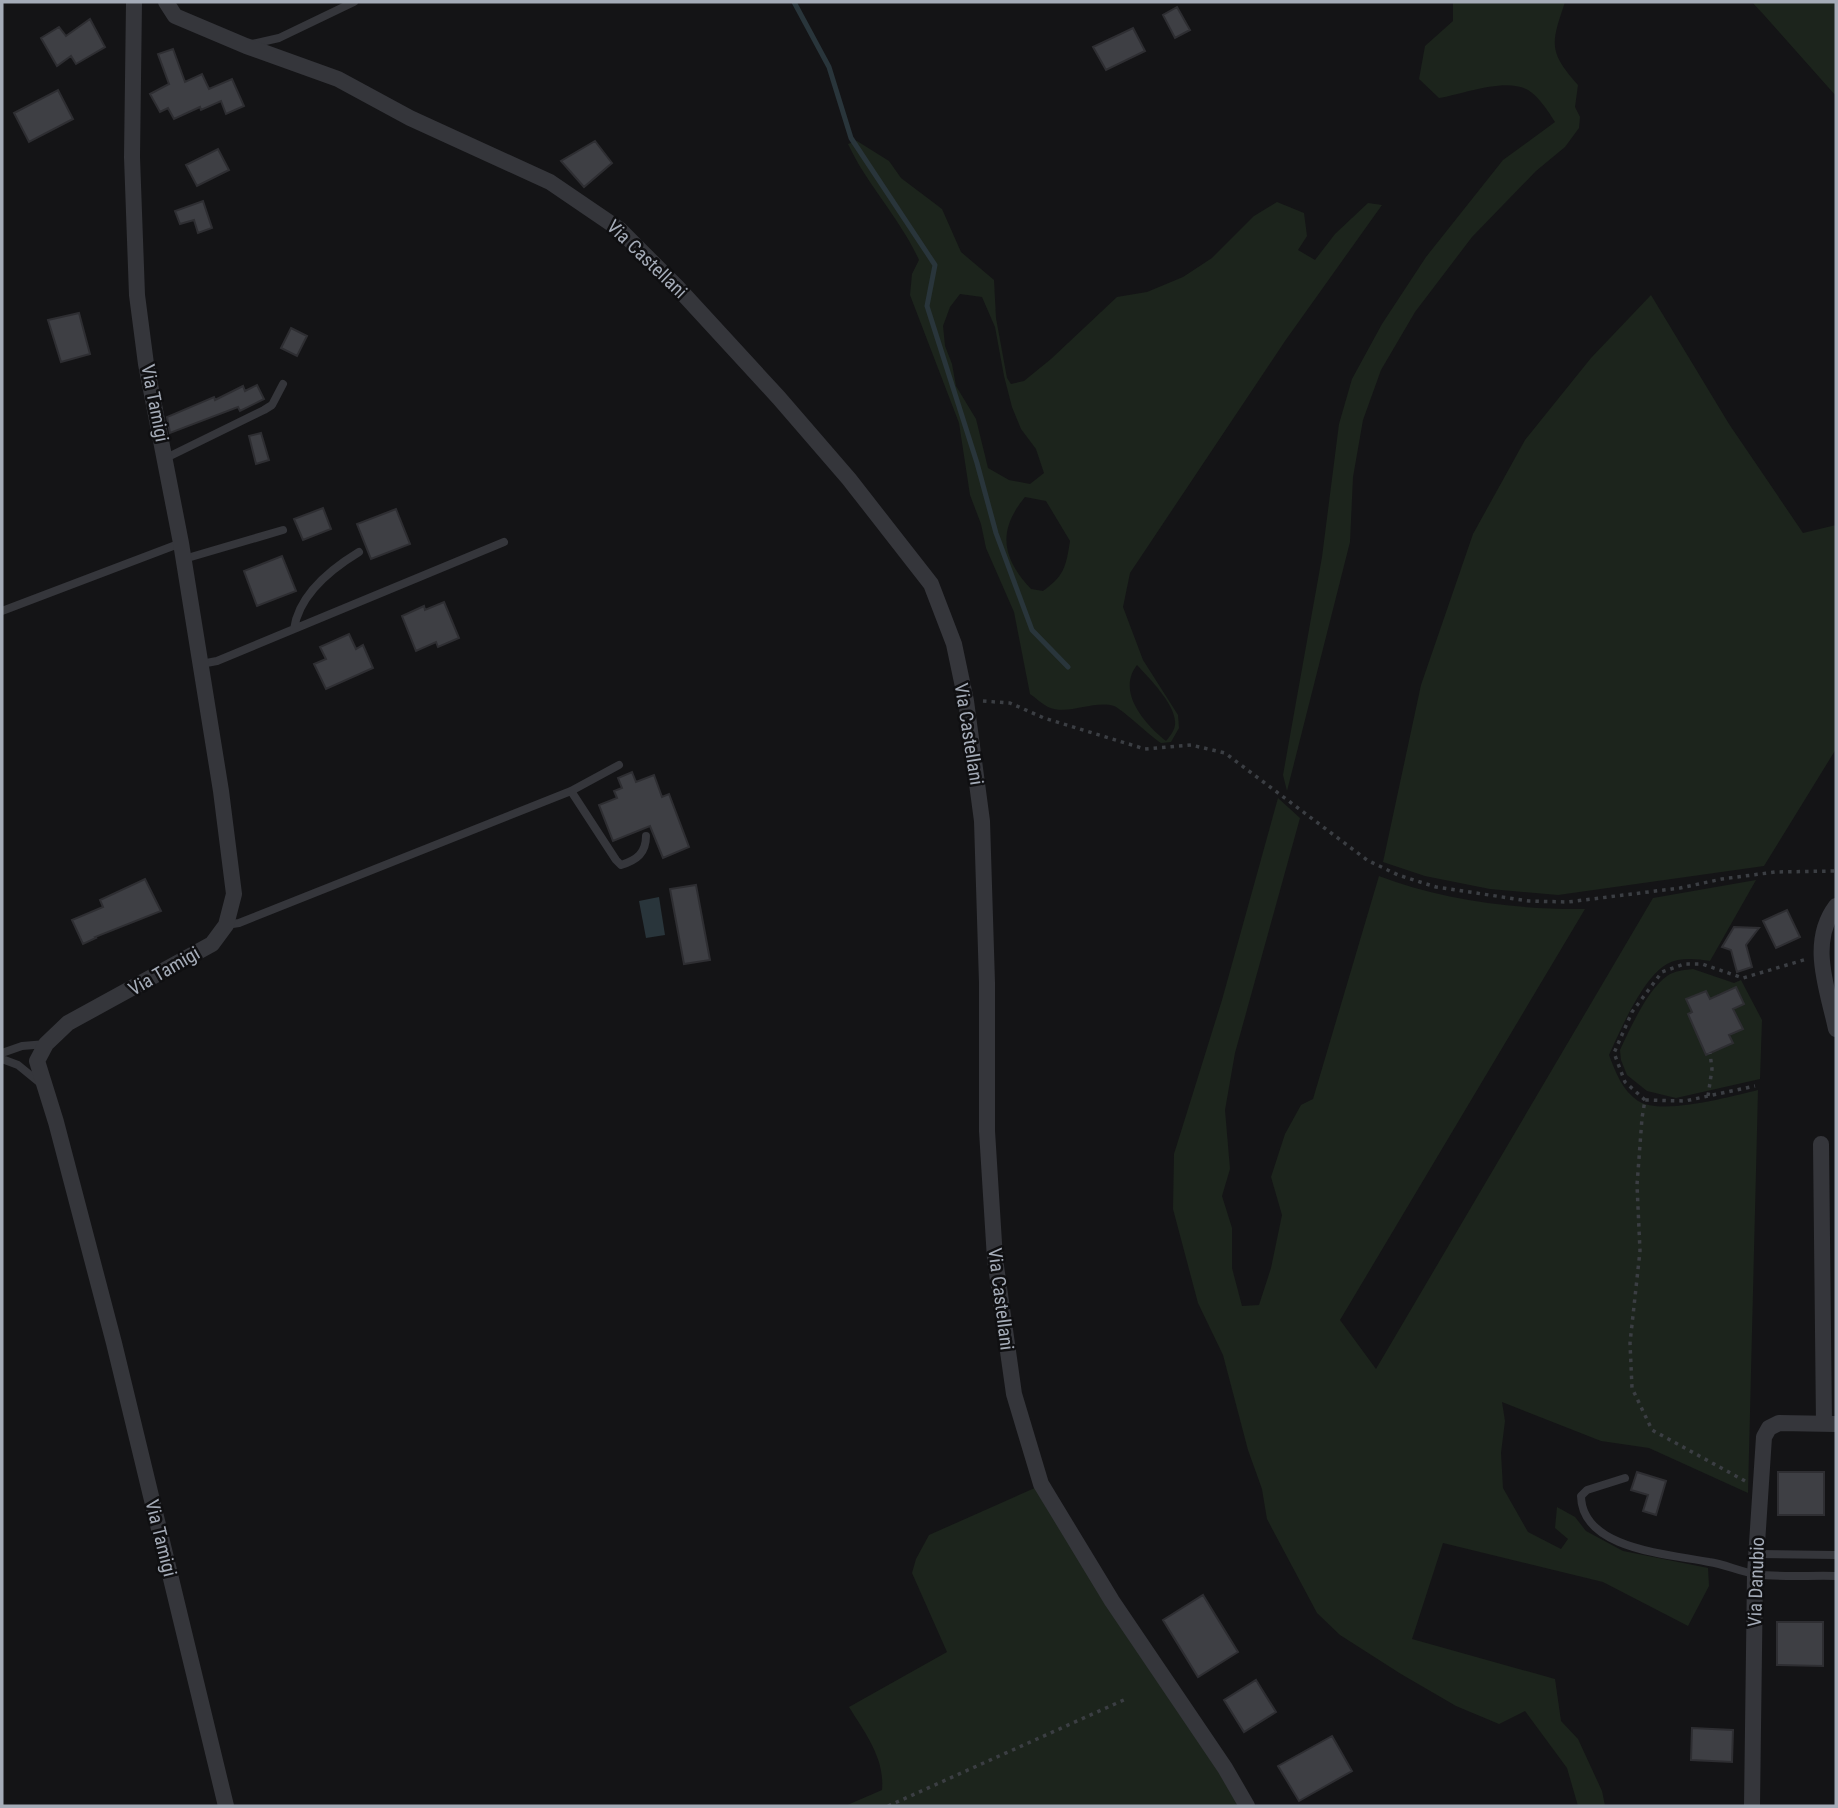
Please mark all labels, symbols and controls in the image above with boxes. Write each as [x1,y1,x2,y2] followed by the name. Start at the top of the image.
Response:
[602,215,692,303] street label: Via Castellani
[136,362,174,444] street label: Via Tamigi
[950,681,988,787] street label: Via Castellani
[124,941,204,1001] street label: Via Tamigi
[983,1247,1019,1351] street label: Via Castellani
[140,1497,182,1579] street label: Via Tamigi
[1743,1537,1769,1627] street label: Via Danubio

